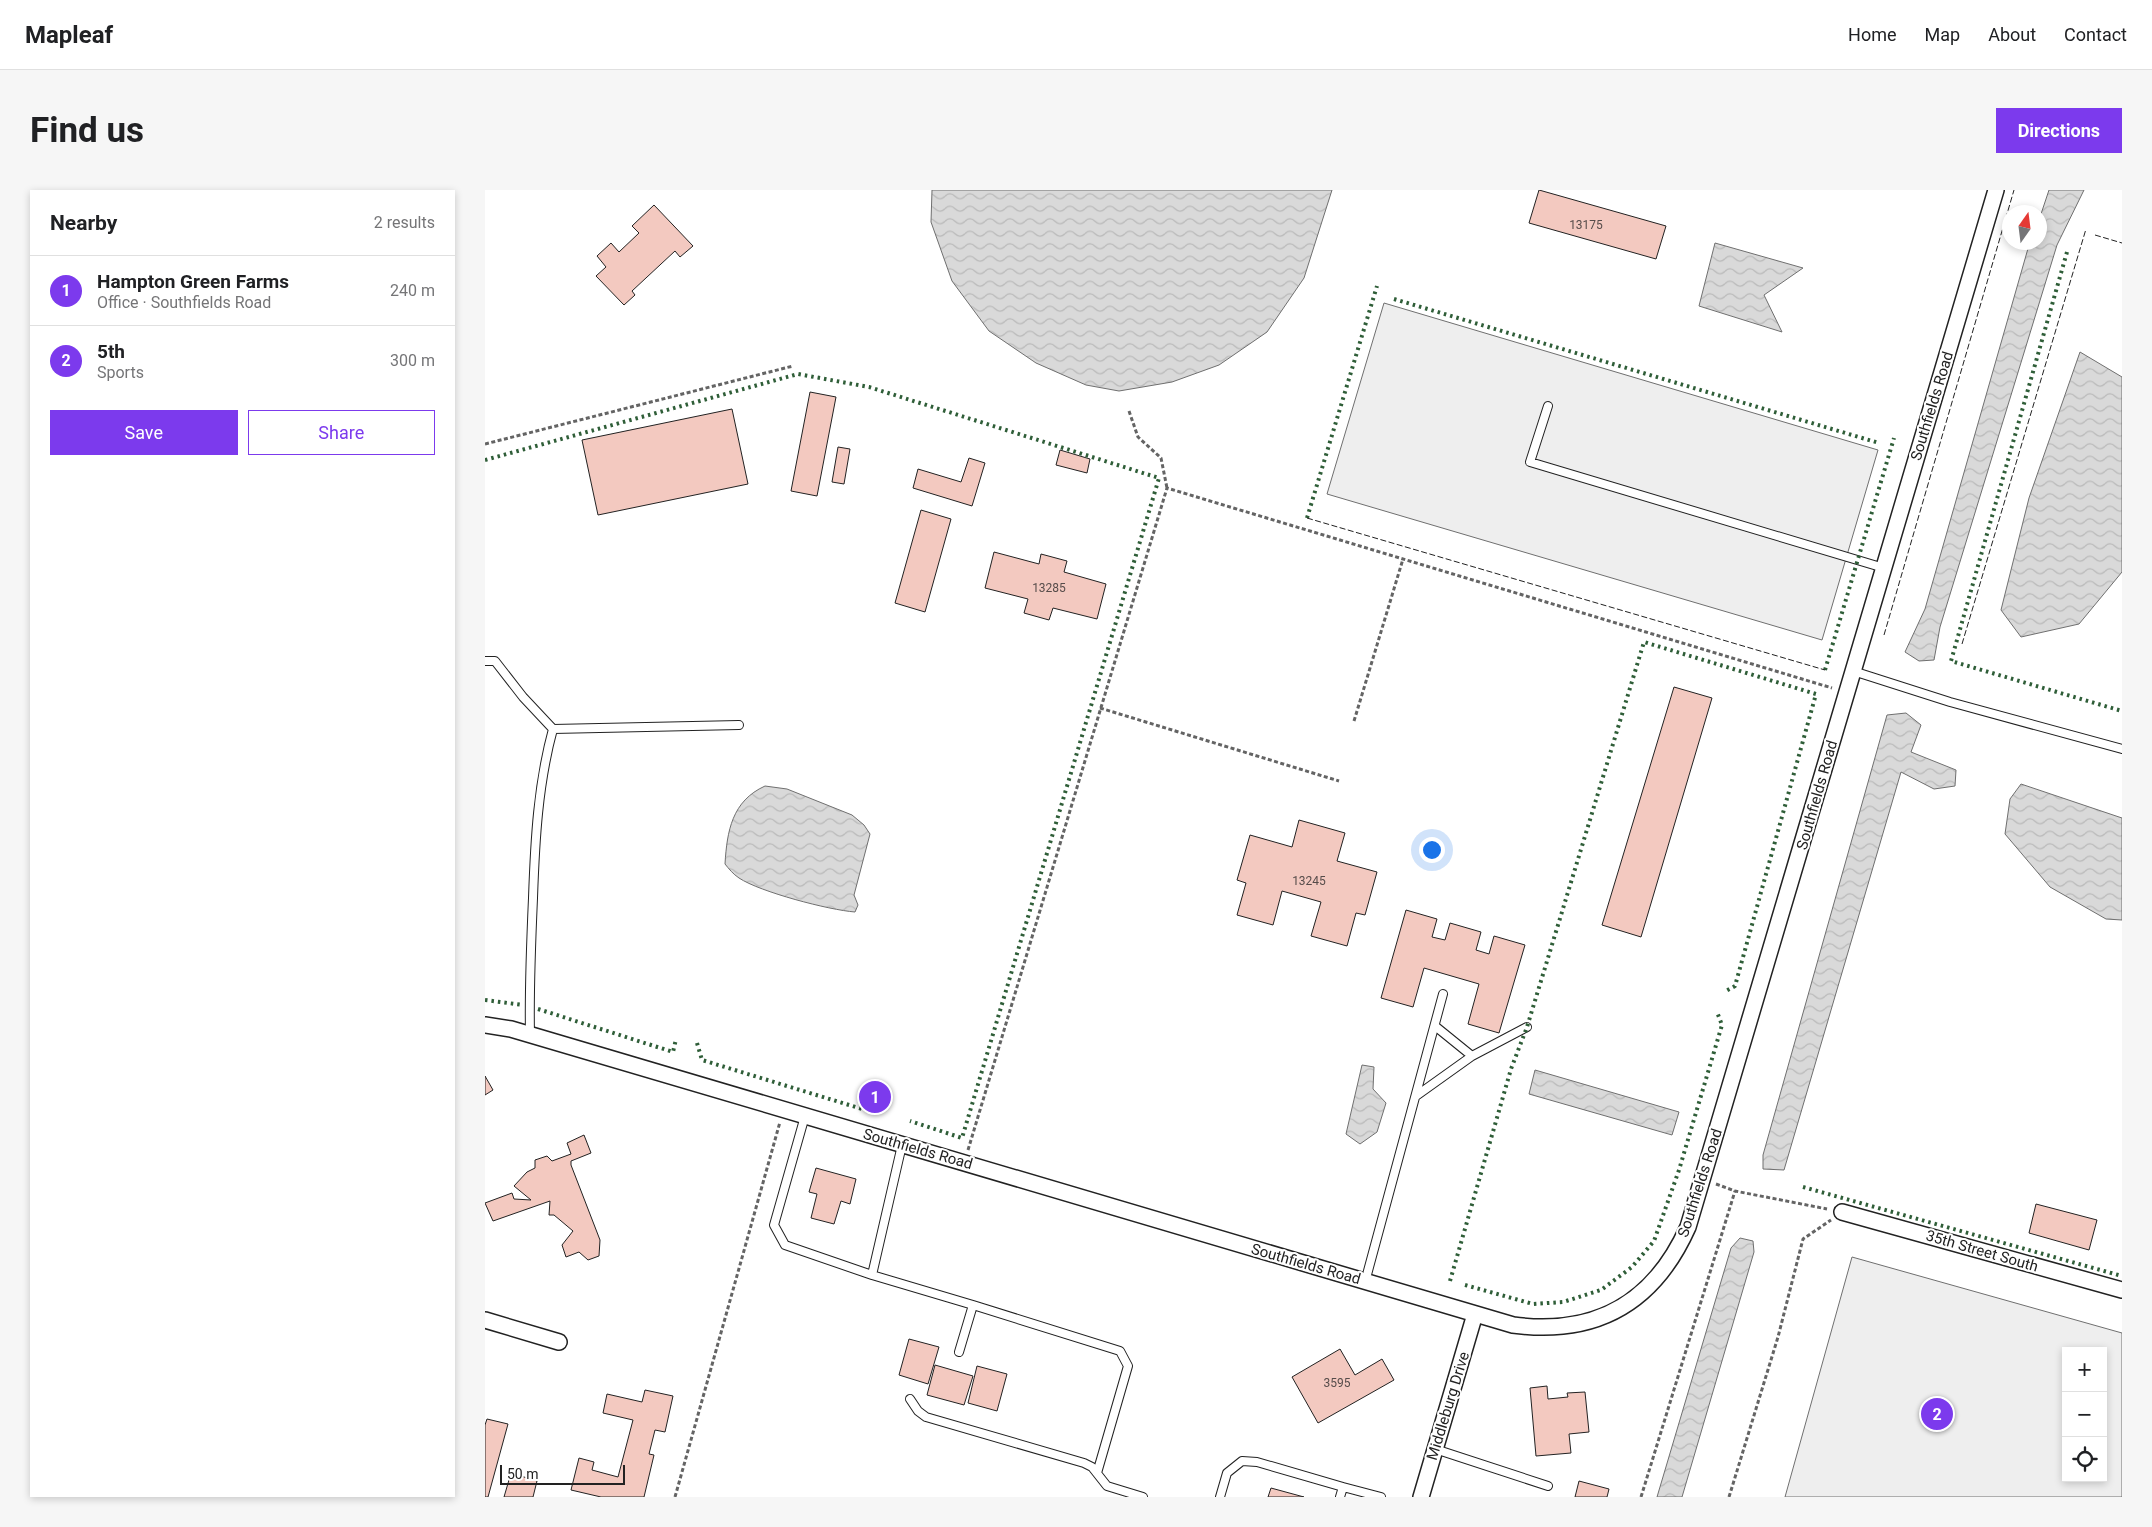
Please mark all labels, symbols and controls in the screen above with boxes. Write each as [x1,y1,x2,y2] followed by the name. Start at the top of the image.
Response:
[25,21,113,49] text: Mapleaf
[1848,24,1897,45] text: Home
[1925,24,1960,45] text: Map
[1988,24,2036,45] text: About
[2064,24,2127,45] text: Contact
[1996,108,2122,153] button: Directions
[30,110,144,151] text: Find us
[2002,205,2047,250] north arrow
[50,211,117,235] text: Nearby
[374,213,435,232] text: 2 results
[1569,218,1603,232] house number: 13175
[97,270,289,293] text: Hampton Green Farms
[61,281,71,300] text: 1
[390,281,435,300] text: 240 m
[97,293,271,312] text: Office · Southfields Road
[97,340,125,363] text: 5th
[1907,349,1957,463] street label: Southfields Road
[61,351,71,370] text: 2
[390,351,435,370] text: 300 m
[97,363,144,382] text: Sports
[50,410,238,455] button: Save
[248,410,435,455] button: Share
[1032,581,1066,595] house number: 13285
[1793,738,1841,852] street label: Southfields Road
[1419,837,1445,863] your location
[1292,874,1326,888] house number: 13245
[859,1078,891,1116] pin: 1
[861,1125,975,1173] street label: Southfields Road
[1674,1126,1726,1240] street label: Southfields Road
[1924,1226,2040,1276] street label: 35th Street South
[1249,1240,1363,1288] street label: Southfields Road
[2062,1347,2107,1482] map controls
[2062,1347,2107,1392] button: +
[1423,1349,1473,1463] street label: Middleburg Drive
[1324,1376,1351,1390] house number: 3595
[2062,1392,2107,1437] button: −
[1921,1395,1953,1433] pin: 2
[2062,1437,2107,1482] button: locate
[500,1462,625,1485] scale bar
[507,1466,539,1482] text: 50 m

